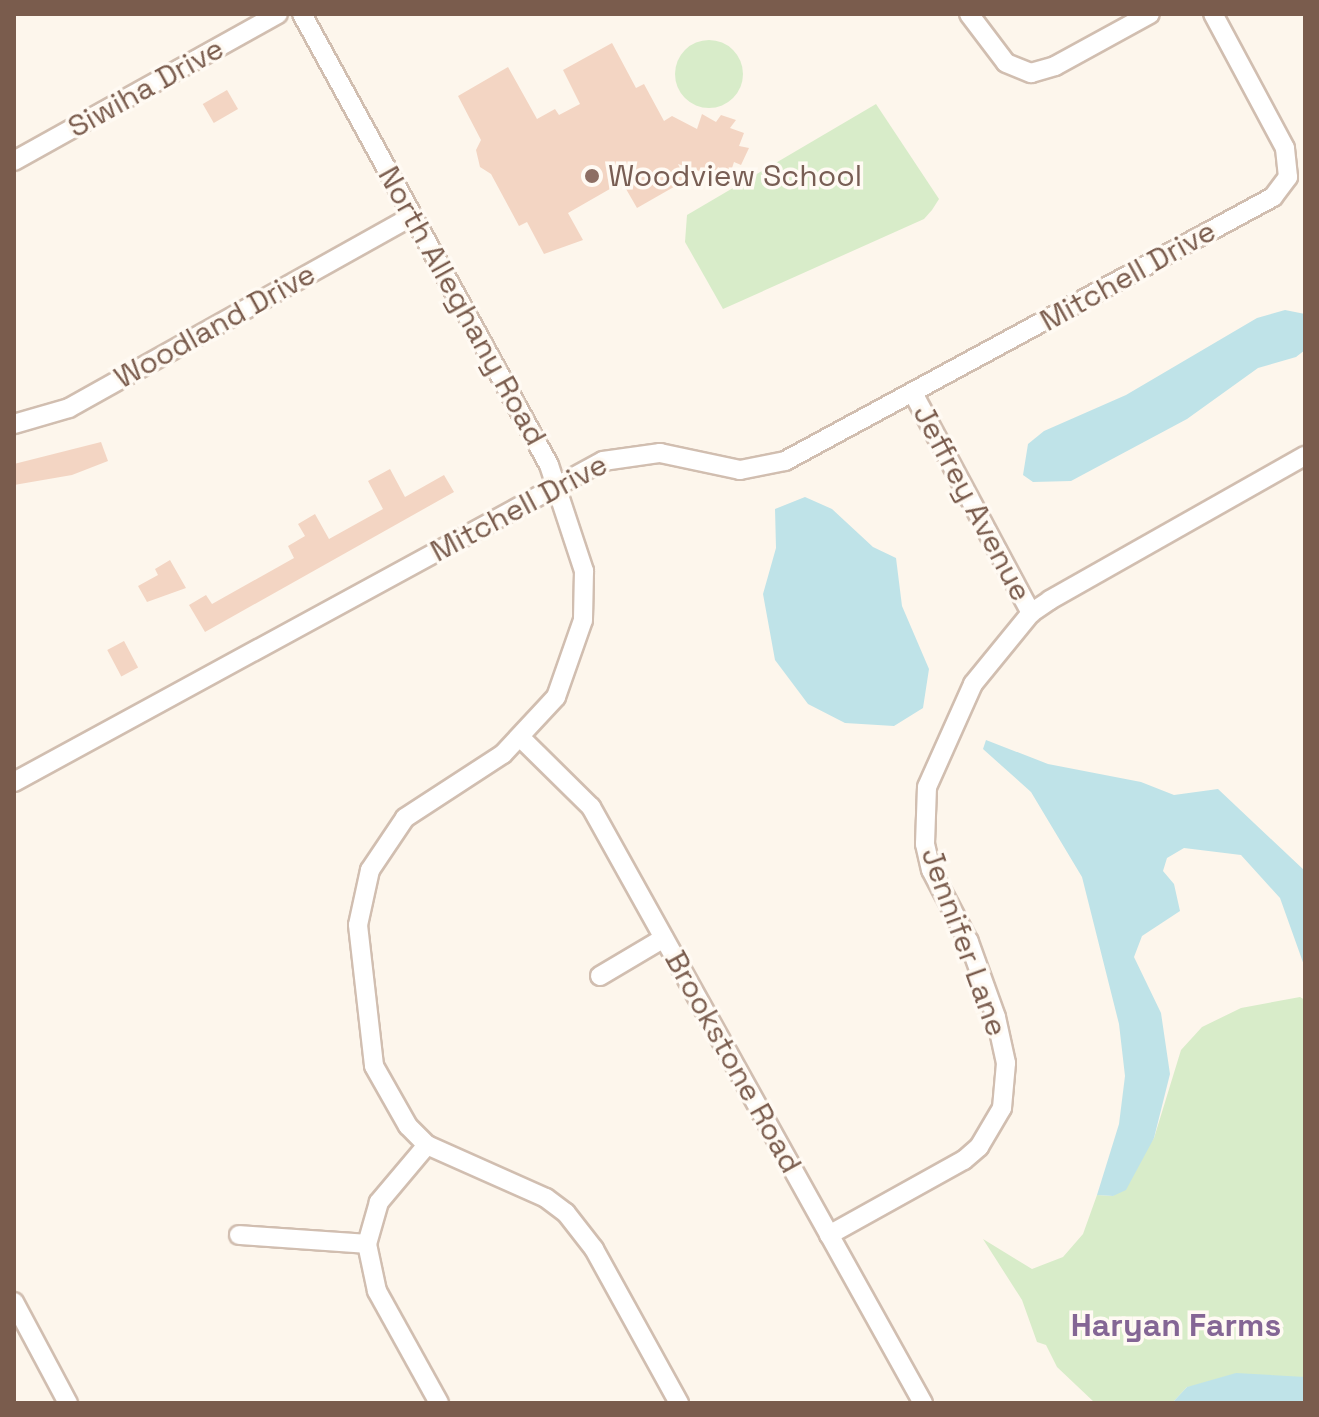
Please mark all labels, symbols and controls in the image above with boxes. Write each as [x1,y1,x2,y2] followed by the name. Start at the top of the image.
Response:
[62,30,230,146] street label: Siwiha Drive
[608,158,862,194] place label: Woodview School
[370,160,554,452] street label: North Alleghany Road
[583,167,601,185] marker: Woodview School
[1034,213,1222,339] street label: Mitchell Drive
[108,256,322,396] street label: Woodland Drive
[905,398,1039,608] street label: Jeffrey Avenue
[424,446,614,570] street label: Mitchell Drive
[913,843,1015,1041] street label: Jennifer Lane
[657,945,809,1179] street label: Brookstone Road
[1071,1306,1281,1344] district label: Haryan Farms

